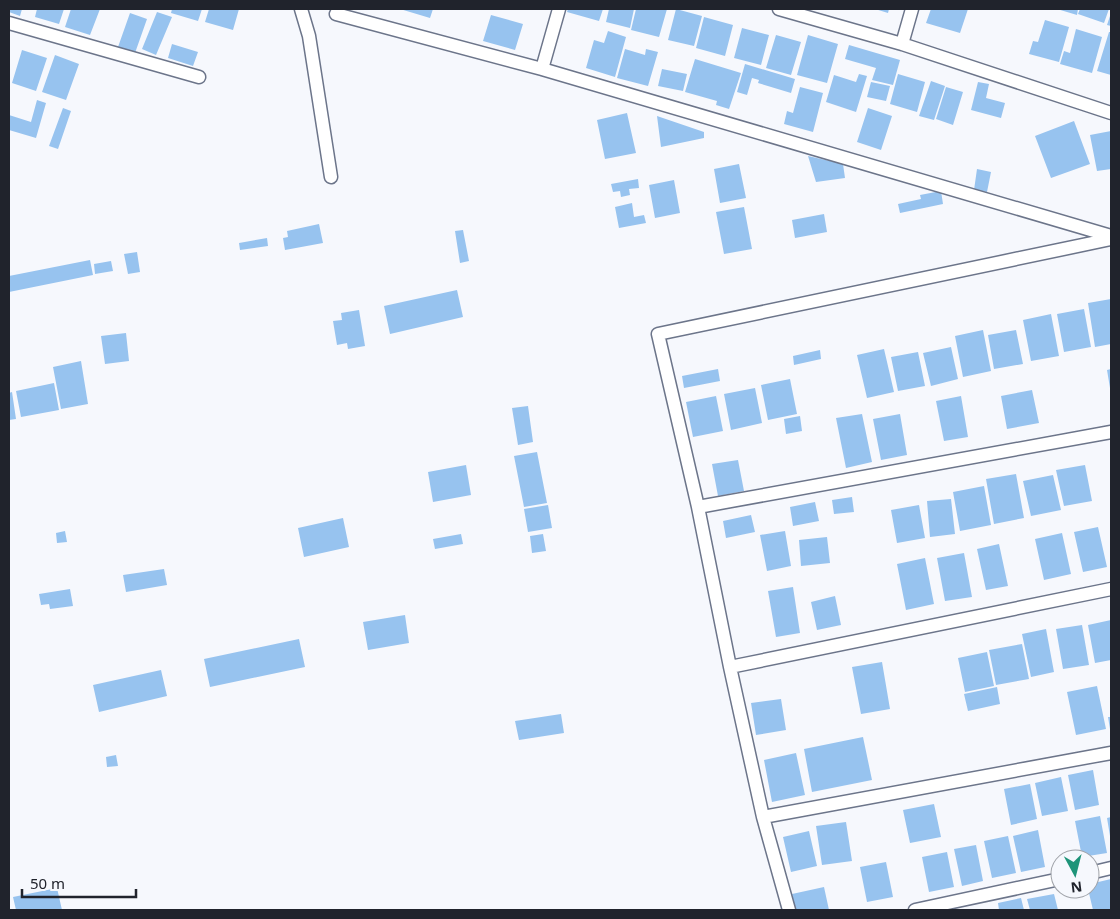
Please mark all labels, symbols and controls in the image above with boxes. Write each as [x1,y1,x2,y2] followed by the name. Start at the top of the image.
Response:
[1050,849,1100,899] north arrow
[22,866,136,898] scale bar
[30,873,65,893] text: 50 m
[1070,877,1083,898] text: N

